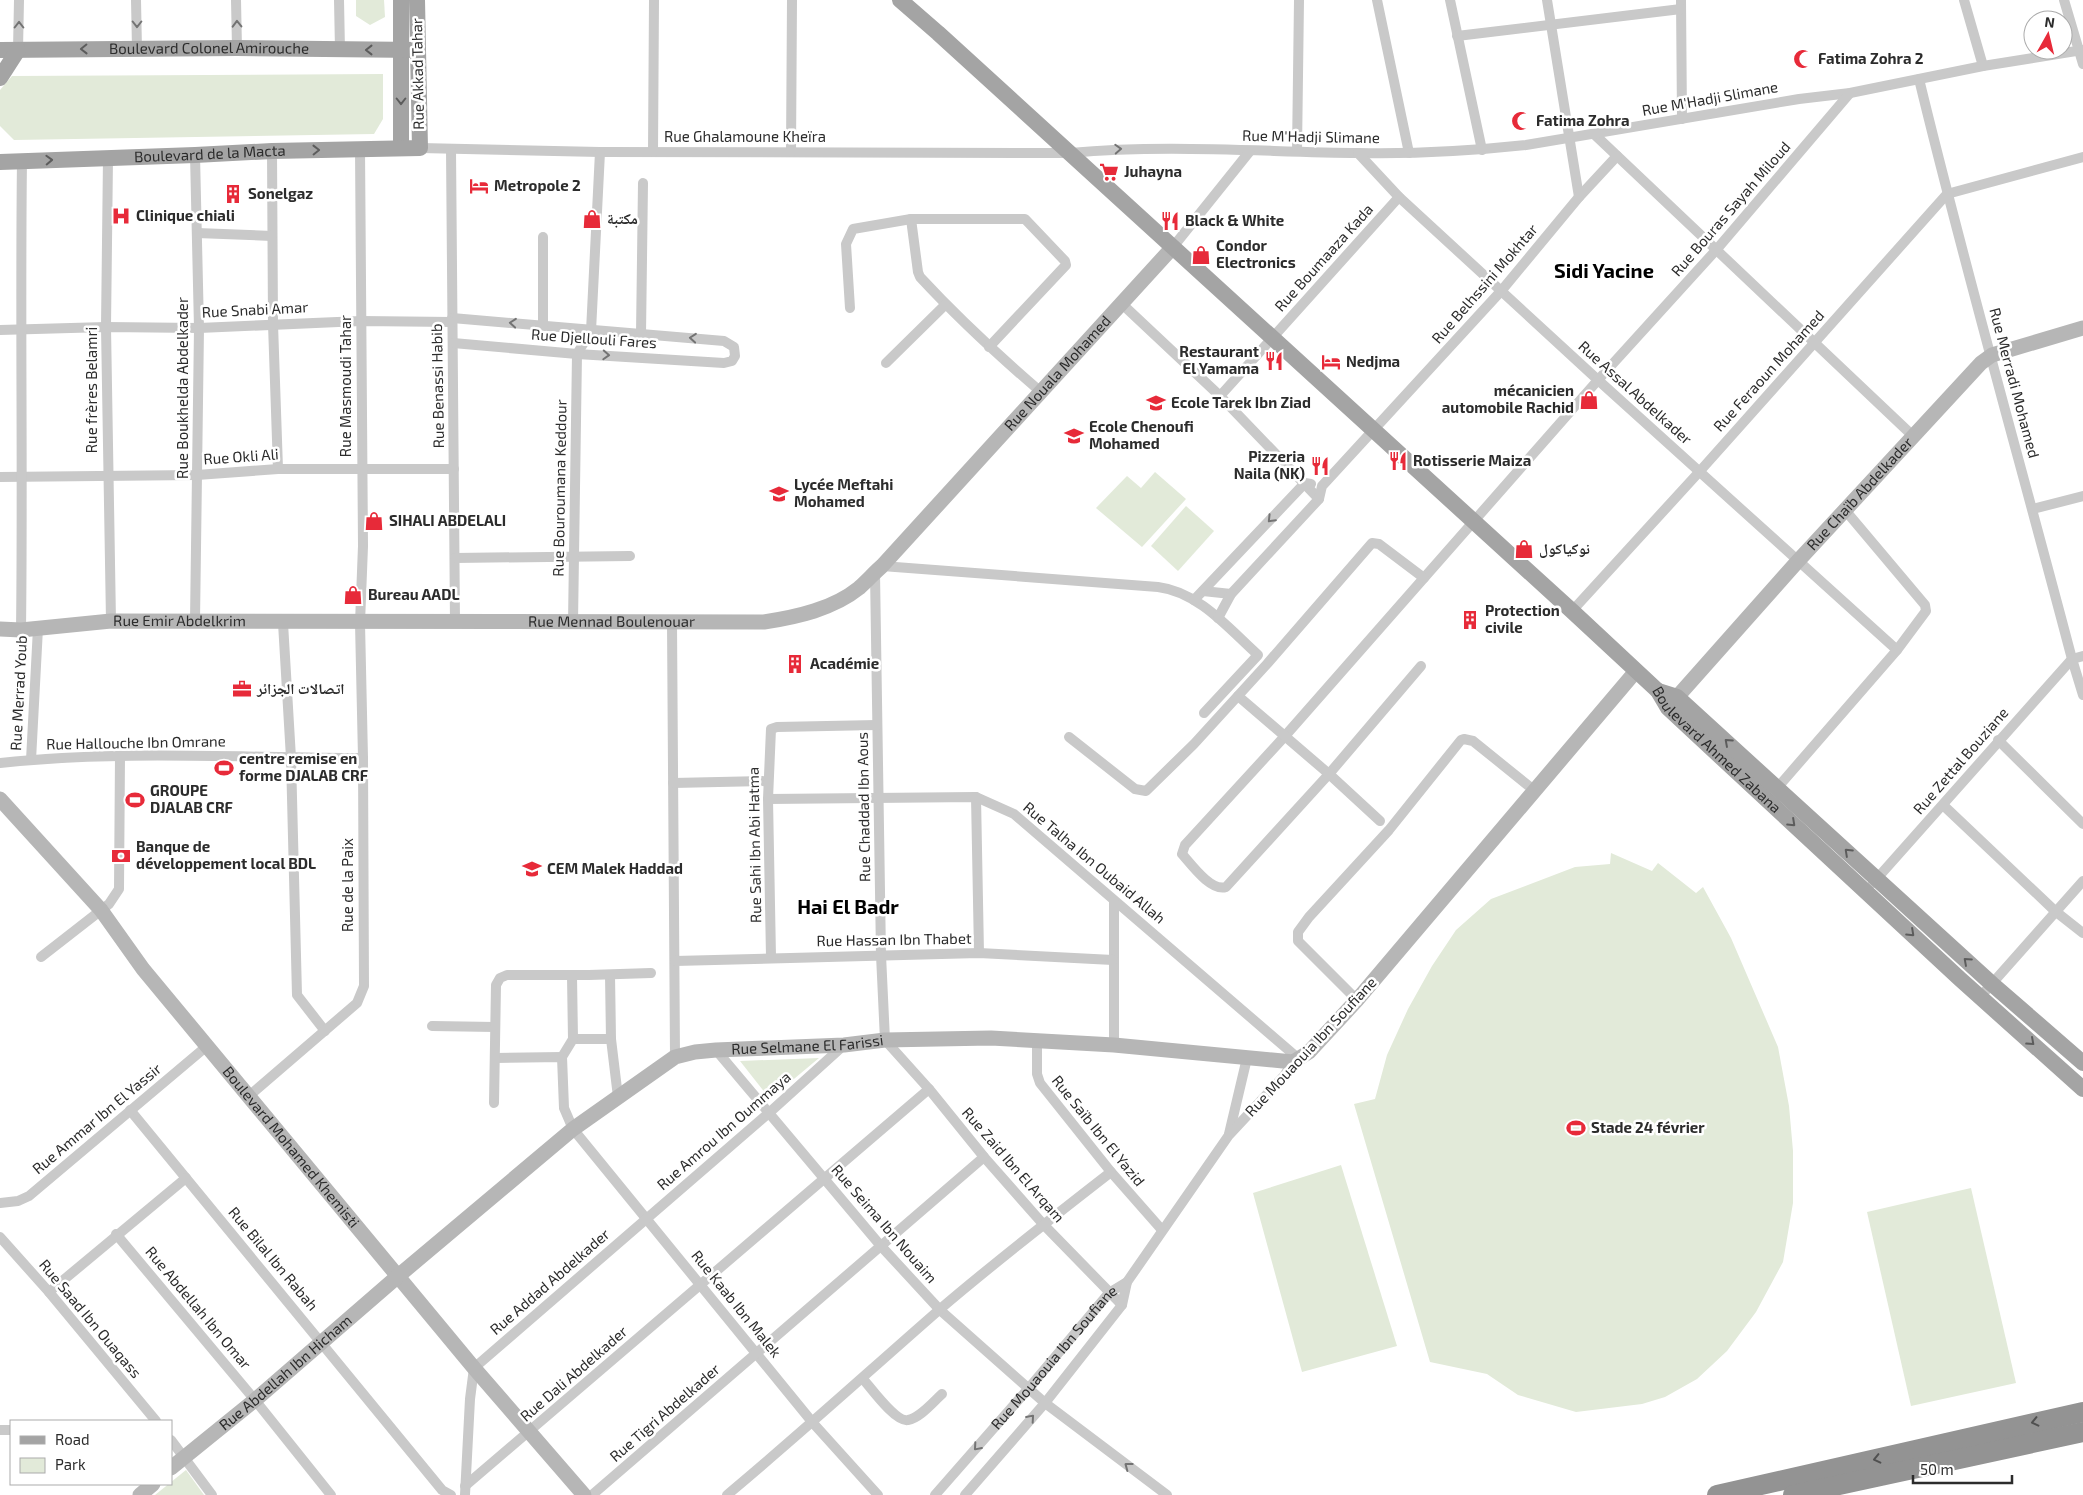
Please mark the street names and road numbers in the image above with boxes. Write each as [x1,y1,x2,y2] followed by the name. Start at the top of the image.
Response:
[407,18,427,130] street label: Rue Akkad Tahar
[109,38,309,57] street label: Boulevard Colonel Amirouche
[1640,77,1779,120] street label: Rue M'Hadji Slimane
[1242,126,1380,147] street label: Rue M'Hadji Slimane
[664,127,826,145] street label: Rue Ghalamoune Kheïra
[1667,137,1794,279] street label: Rue Bouras Sayah Miloud
[134,141,286,165] street label: Boulevard de la Macta
[1270,200,1376,315] street label: Rue Boumaaza Kada
[1427,220,1541,347] street label: Rue Belhssini Mokhtar
[173,297,191,479] street label: Rue Boukhelda Abdelkader
[201,297,309,321] street label: Rue Snabi Amar
[1709,306,1827,435] street label: Rue Feraoun Mohamed
[1986,306,2044,460] street label: Rue Merradi Mohamed
[1000,311,1114,434] street label: Rue Nouala Mohamed
[336,315,354,457] street label: Rue Masmoudi Tahar
[427,323,447,449] street label: Rue Benassi Habib
[531,325,658,352] street label: Rue Djellouli Fares
[82,327,100,453] street label: Rue frères Belamri
[1575,337,1696,448] street label: Rue Assal Abdelkader
[548,399,570,577] street label: Rue Bouroumana Keddour
[1802,433,1916,554] street label: Rue Chaïb Abdelkader
[203,444,279,468] street label: Rue Okli Ali
[113,611,246,629] street label: Rue Emir Abdelkrim
[528,612,695,630] street label: Rue Mennad Boulenouar
[6,635,30,751] street label: Rue Merrad Youb
[1649,683,1785,816] street label: Boulevard Ahmed Zabana
[1909,703,2012,817] street label: Rue Zettal Bouziane
[46,731,226,753] street label: Rue Hallouche Ibn Omrane
[853,732,873,882] street label: Rue Chaddad Ibn Aous
[744,767,764,923] street label: Rue Sahi Ibn Abi Hatma
[1020,798,1169,927] street label: Rue Talha Ibn Oubaid Allah
[338,838,356,932] street label: Rue de la Paix
[816,929,972,949] street label: Rue Hassan Ibn Thabet
[1241,973,1380,1120] street label: Rue Mouaouia Ibn Soufiane
[731,1030,884,1057] street label: Rue Selmane El Farissi
[28,1059,164,1177] street label: Rue Ammar Ibn El Yassir
[219,1062,364,1231] street label: Boulevard Mohamed Khemisti
[653,1067,794,1193] street label: Rue Amrou Ibn Oummaya
[1049,1071,1149,1189] street label: Rue Saïb Ibn El Yazid
[959,1103,1069,1226] street label: Rue Zaid Ibn El Arqam
[828,1160,941,1286] street label: Rue Seima Ibn Nouaim
[225,1203,322,1314] street label: Rue Bilal Ibn Rabah
[486,1224,613,1338] street label: Rue Addad Abdelkader
[142,1242,255,1372] street label: Rue Abdellah Ibn Omar
[688,1246,786,1361] street label: Rue Kaab Ibn Malek
[36,1255,146,1381] street label: Rue Saad Ibn Ouaqass
[987,1281,1120,1433] street label: Rue Mouaouia Ibn Soufiane
[215,1310,355,1433] street label: Rue Abdellah Ibn Hicham
[516,1322,631,1425] street label: Rue Dali Abdelkader
[606,1360,723,1465] street label: Rue Tigri Abdelkader

